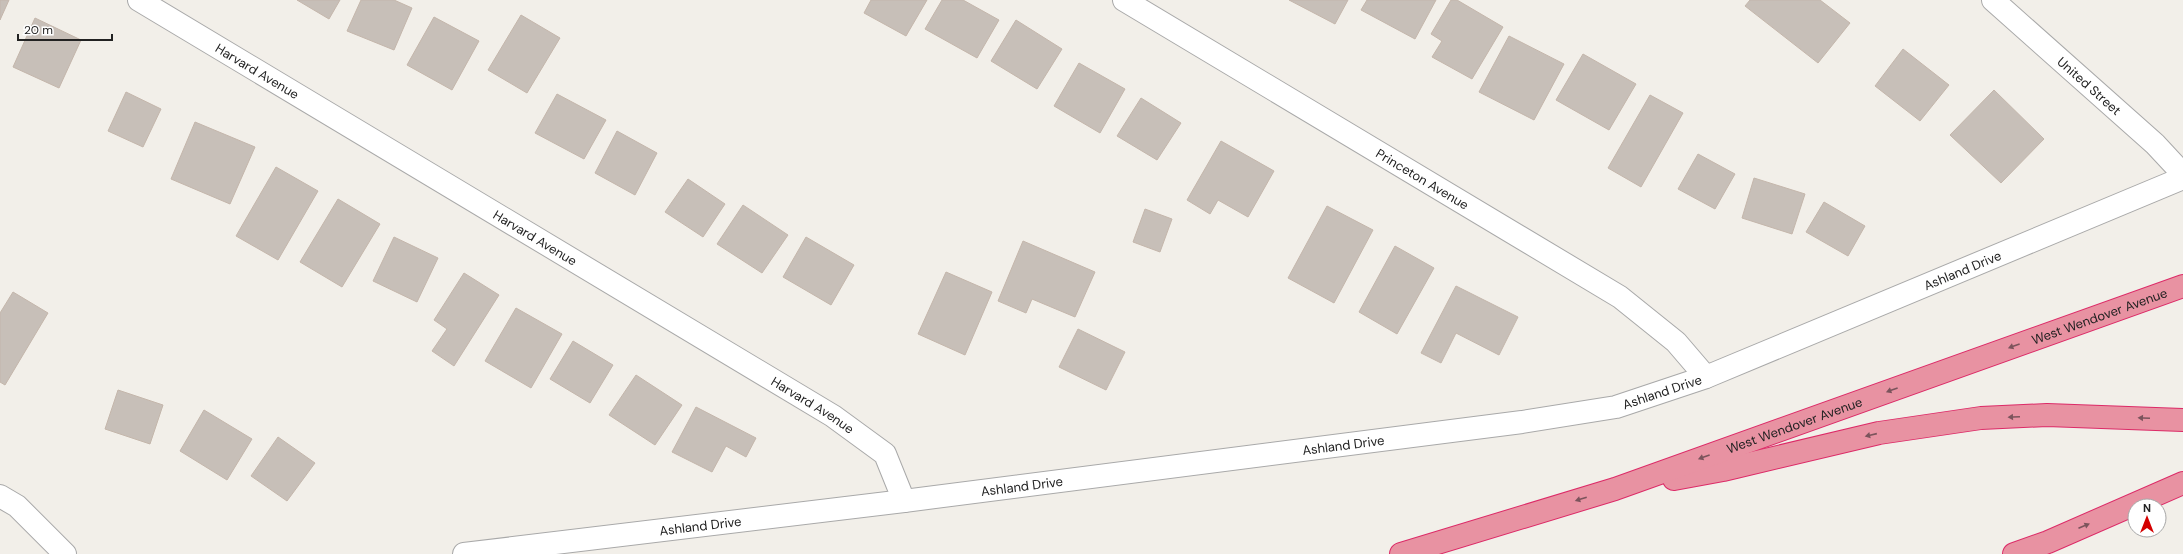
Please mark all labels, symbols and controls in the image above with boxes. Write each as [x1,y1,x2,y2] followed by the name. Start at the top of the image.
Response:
[18,16,112,42] scale bar
[24,22,53,38] text: 20 m
[212,40,302,103] street label: Harvard Avenue
[2054,53,2125,119] street label: United Street
[1373,145,1472,214] street label: Princeton Avenue
[490,206,580,270] street label: Harvard Avenue
[1921,247,2004,294] street label: Ashland Drive
[2029,284,2170,348] street label: West Wendover Avenue
[2008,344,2020,350] one-way arrow
[1620,371,1704,413] street label: Ashland Drive
[768,373,857,438] street label: Harvard Avenue
[1886,387,1898,393] one-way arrow
[1724,393,1865,457] street label: West Wendover Avenue
[2007,414,2020,420] one-way arrow
[2138,415,2150,422] one-way arrow
[1301,432,1385,459] street label: Ashland Drive
[1865,433,1878,439] one-way arrow
[1697,455,1709,461] one-way arrow
[980,473,1064,500] street label: Ashland Drive
[1574,496,1586,502] one-way arrow
[2127,498,2167,538] north arrow
[2143,501,2151,515] text: N
[658,513,742,539] street label: Ashland Drive
[2078,523,2090,529] one-way arrow

